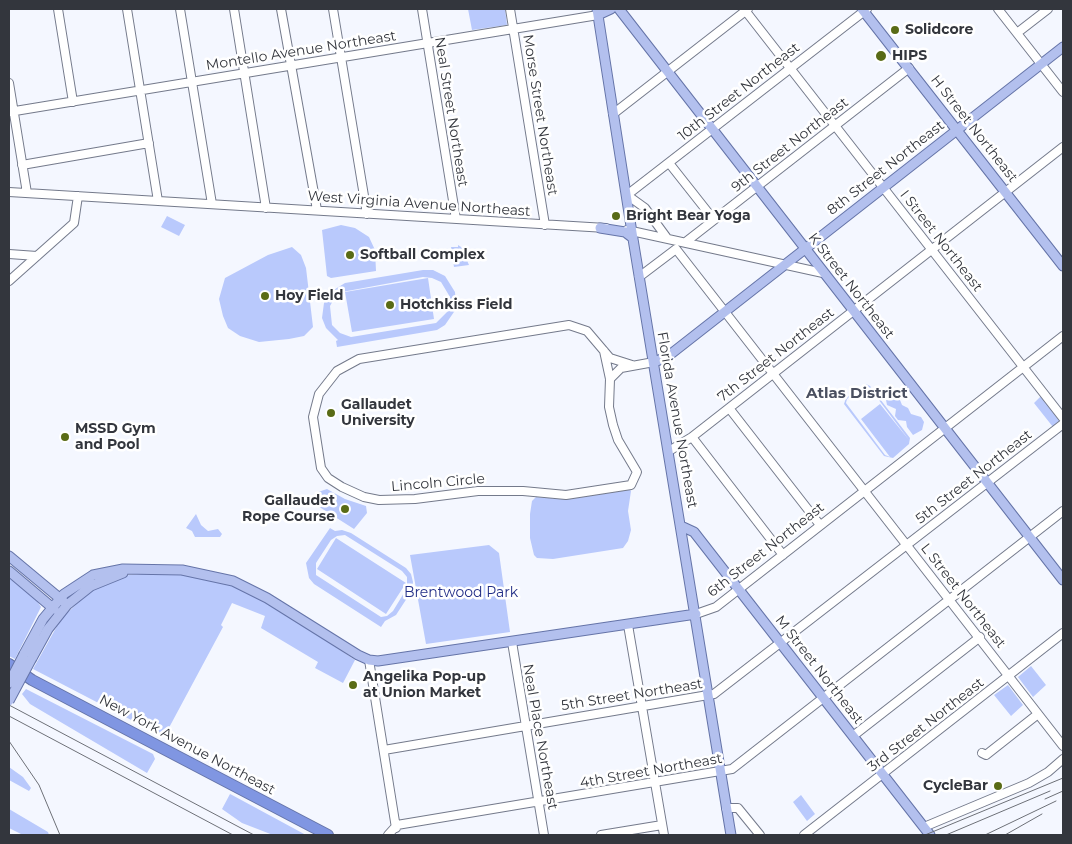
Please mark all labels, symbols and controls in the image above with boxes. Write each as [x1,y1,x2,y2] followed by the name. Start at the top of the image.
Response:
[905,22,973,38] place label: Solidcore
[889,24,901,36] marker: Solidcore
[205,28,397,74] street label: Montello Avenue Northeast
[519,33,561,197] street label: Morse Street Northeast
[431,36,471,188] street label: Neal Street Northeast
[675,39,803,145] street label: 10th Street Northeast
[892,48,927,64] place label: HIPS
[874,49,888,63] marker: HIPS
[927,72,1021,186] street label: H Street Northeast
[728,94,852,196] street label: 9th Street Northeast
[824,117,948,219] street label: 8th Street Northeast
[896,187,986,295] street label: I Street Northeast
[307,188,531,220] street label: West Virginia Avenue Northeast
[626,208,751,224] place label: Bright Bear Yoga
[610,210,622,222] marker: Bright Bear Yoga
[804,230,898,342] street label: K Street Northeast
[360,247,485,263] place label: Softball Complex
[344,249,356,261] marker: Softball Complex
[275,288,344,304] place label: Hoy Field
[259,290,271,302] marker: Hoy Field
[400,297,512,313] place label: Hotchkiss Field
[384,299,396,311] marker: Hotchkiss Field
[714,304,838,406] street label: 7th Street Northeast
[653,331,701,509] street label: Florida Avenue Northeast
[806,385,908,403] district label: Atlas District
[341,397,415,430] place label: Gallaudet University
[325,407,337,419] marker: Gallaudet University
[75,421,156,454] place label: MSSD Gym and Pool
[913,426,1035,528] street label: 5th Street Northeast
[59,431,71,443] marker: MSSD Gym and Pool
[390,471,486,495] street label: Lincoln Circle
[242,493,335,526] place label: Gallaudet Rope Course
[704,499,828,601] street label: 6th Street Northeast
[339,503,351,515] marker: Gallaudet Rope Course
[917,540,1009,652] street label: L Street Northeast
[404,585,518,601] park label: Brentwood Park
[771,612,867,728] street label: M Street Northeast
[519,663,561,811] street label: Neal Place Northeast
[363,669,486,702] place label: Angelika Pop-up at Union Market
[865,674,987,776] street label: 3rd Street Northeast
[560,676,704,714] street label: 5th Street Northeast
[347,679,359,691] marker: Angelika Pop-up at Union Market
[96,691,278,799] street label: New York Avenue Northeast
[579,750,723,792] street label: 4th Street Northeast
[923,778,988,794] place label: CycleBar
[992,780,1004,792] marker: CycleBar

